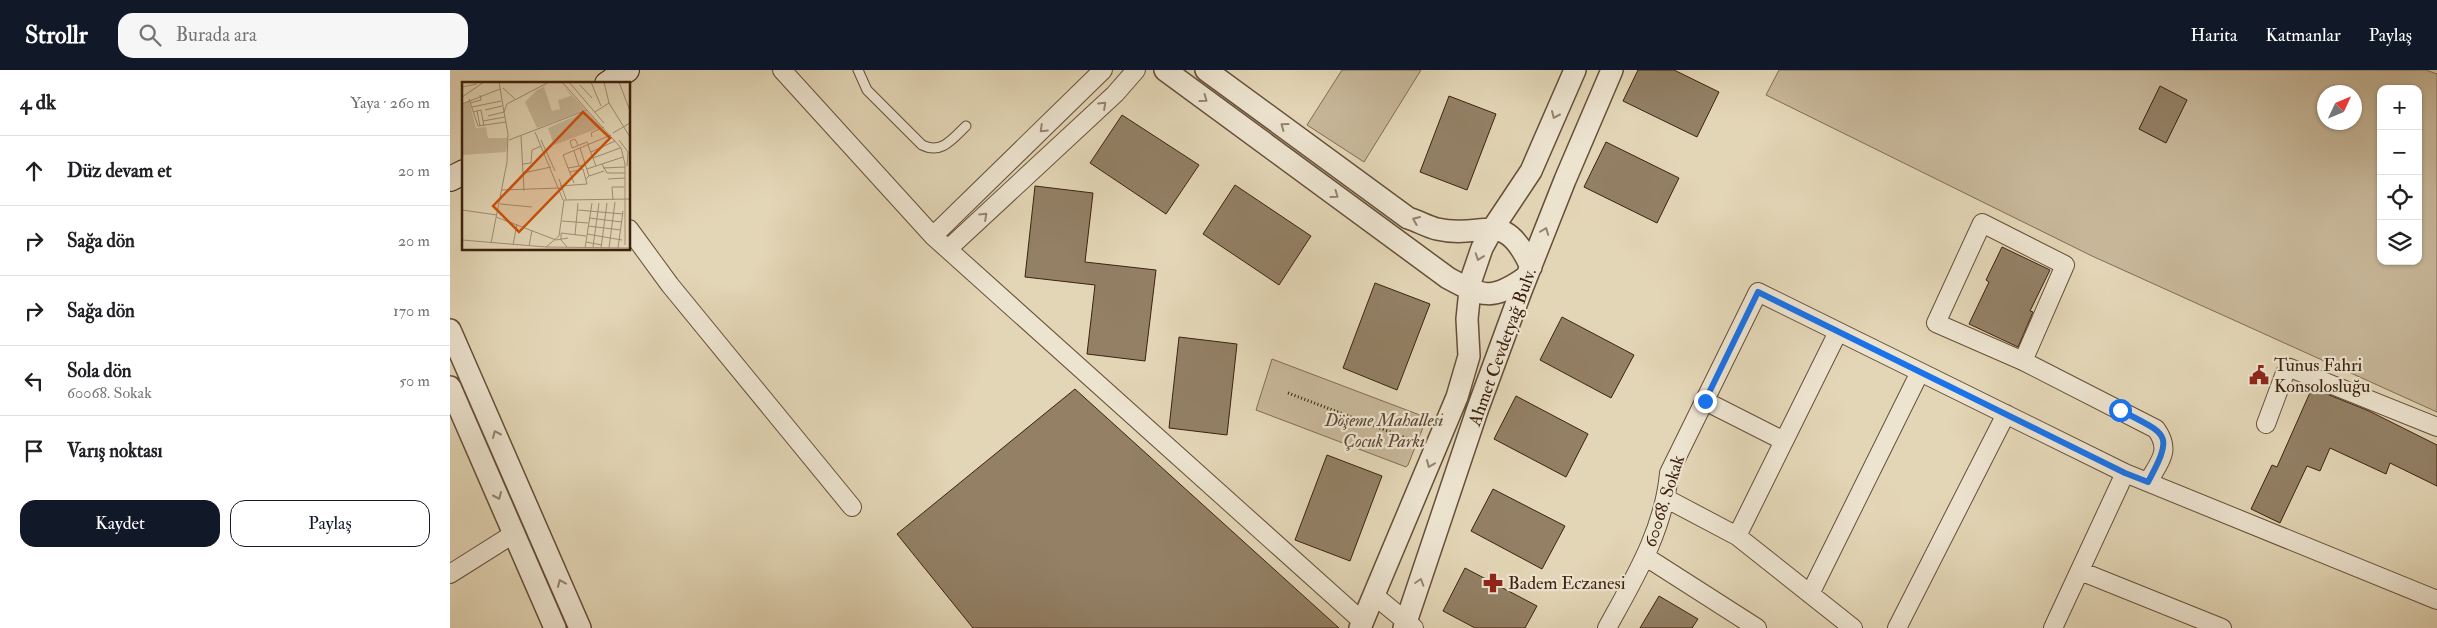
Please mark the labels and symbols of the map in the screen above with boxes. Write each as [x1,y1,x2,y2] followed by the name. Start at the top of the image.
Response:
[462,82,630,250] inset map
[2317,85,2362,130] north arrow
[1198,93,1208,102] one-way arrow
[1097,102,1106,111] one-way arrow
[1551,110,1562,119] one-way arrow
[1040,123,1049,132] one-way arrow
[1280,123,1289,132] one-way arrow
[1329,189,1339,198] one-way arrow
[978,213,987,222] one-way arrow
[1412,216,1421,227] one-way arrow
[1539,227,1549,236] one-way arrow
[1475,253,1485,261] one-way arrow
[1463,265,1542,430] street label: Ahmet Cevdetyağ Bulv.
[2274,354,2370,398] place label: Tunus Fahri Konsolosluğu
[2248,364,2270,386] public building icon: Tunus Fahri Konsolosluğu
[1694,390,1717,413] route end
[2109,399,2132,422] route start
[1324,409,1443,453] park label: Döşeme Mahallesi Çocuk Parkı
[492,430,503,439] one-way arrow
[1639,452,1690,550] street label: 60068. Sokak
[1425,459,1436,468] one-way arrow
[492,491,503,500] one-way arrow
[1482,572,1504,594] pharmacy icon: Badem Eczanesi
[1508,572,1626,595] place label: Badem Eczanesi
[1414,578,1424,587] one-way arrow
[557,579,568,588] one-way arrow

